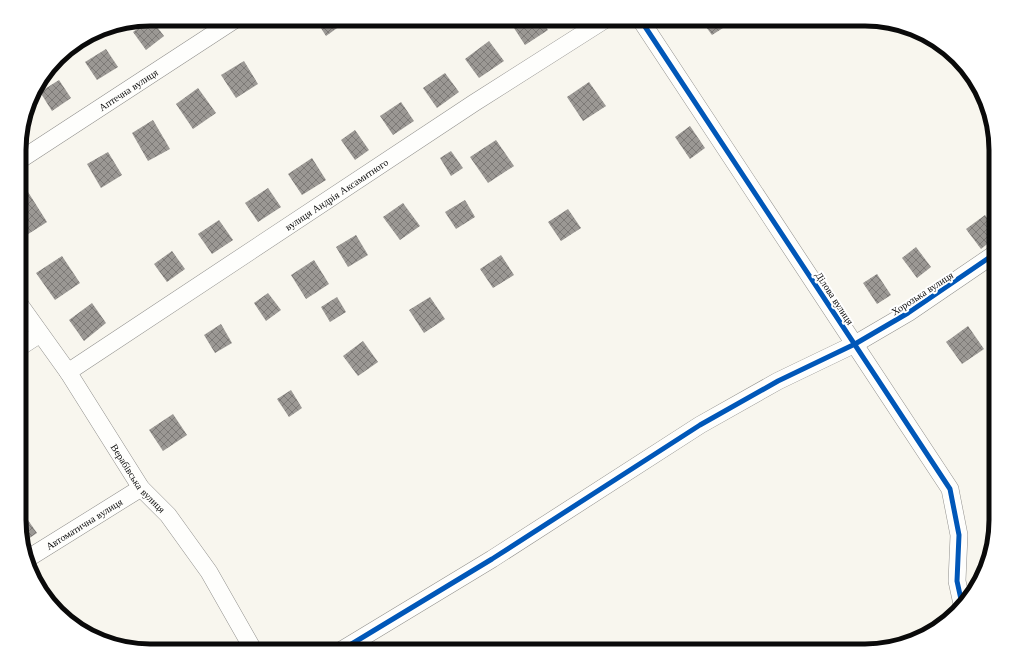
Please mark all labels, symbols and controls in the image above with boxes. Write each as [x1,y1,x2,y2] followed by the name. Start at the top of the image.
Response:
[96,66,161,114] street label: Аптечна вулиця
[283,156,391,233] street label: вулиця Андрія Аксамитного
[889,268,956,318] street label: Хорозька вулиця
[813,269,857,328] street label: Ділова вулиця
[108,441,168,516] street label: Верабівська вулиця
[43,495,125,553] street label: Автоматична вулиця

